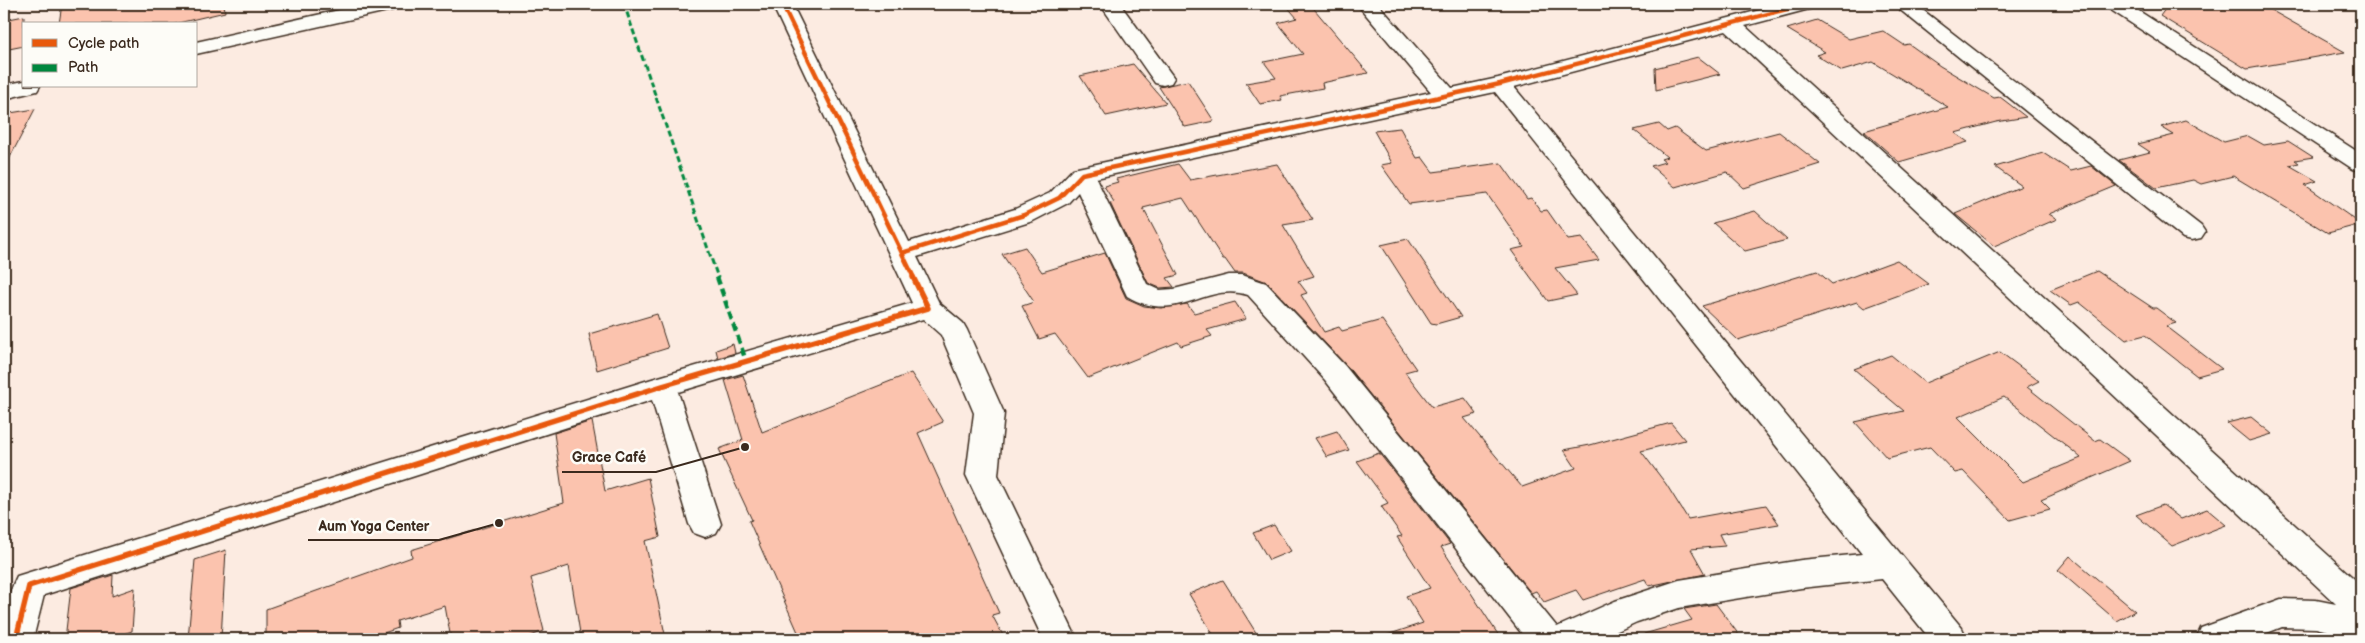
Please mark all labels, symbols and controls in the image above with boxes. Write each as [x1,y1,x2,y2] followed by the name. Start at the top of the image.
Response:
[22,22,198,88] legend
[68,34,139,53] text: Cycle path
[68,58,98,77] text: Path
[562,443,656,472] callout: Grace Café
[572,449,647,466] text: Grace Café
[308,511,439,540] callout: Aum Yoga Center
[318,518,430,535] text: Aum Yoga Center

